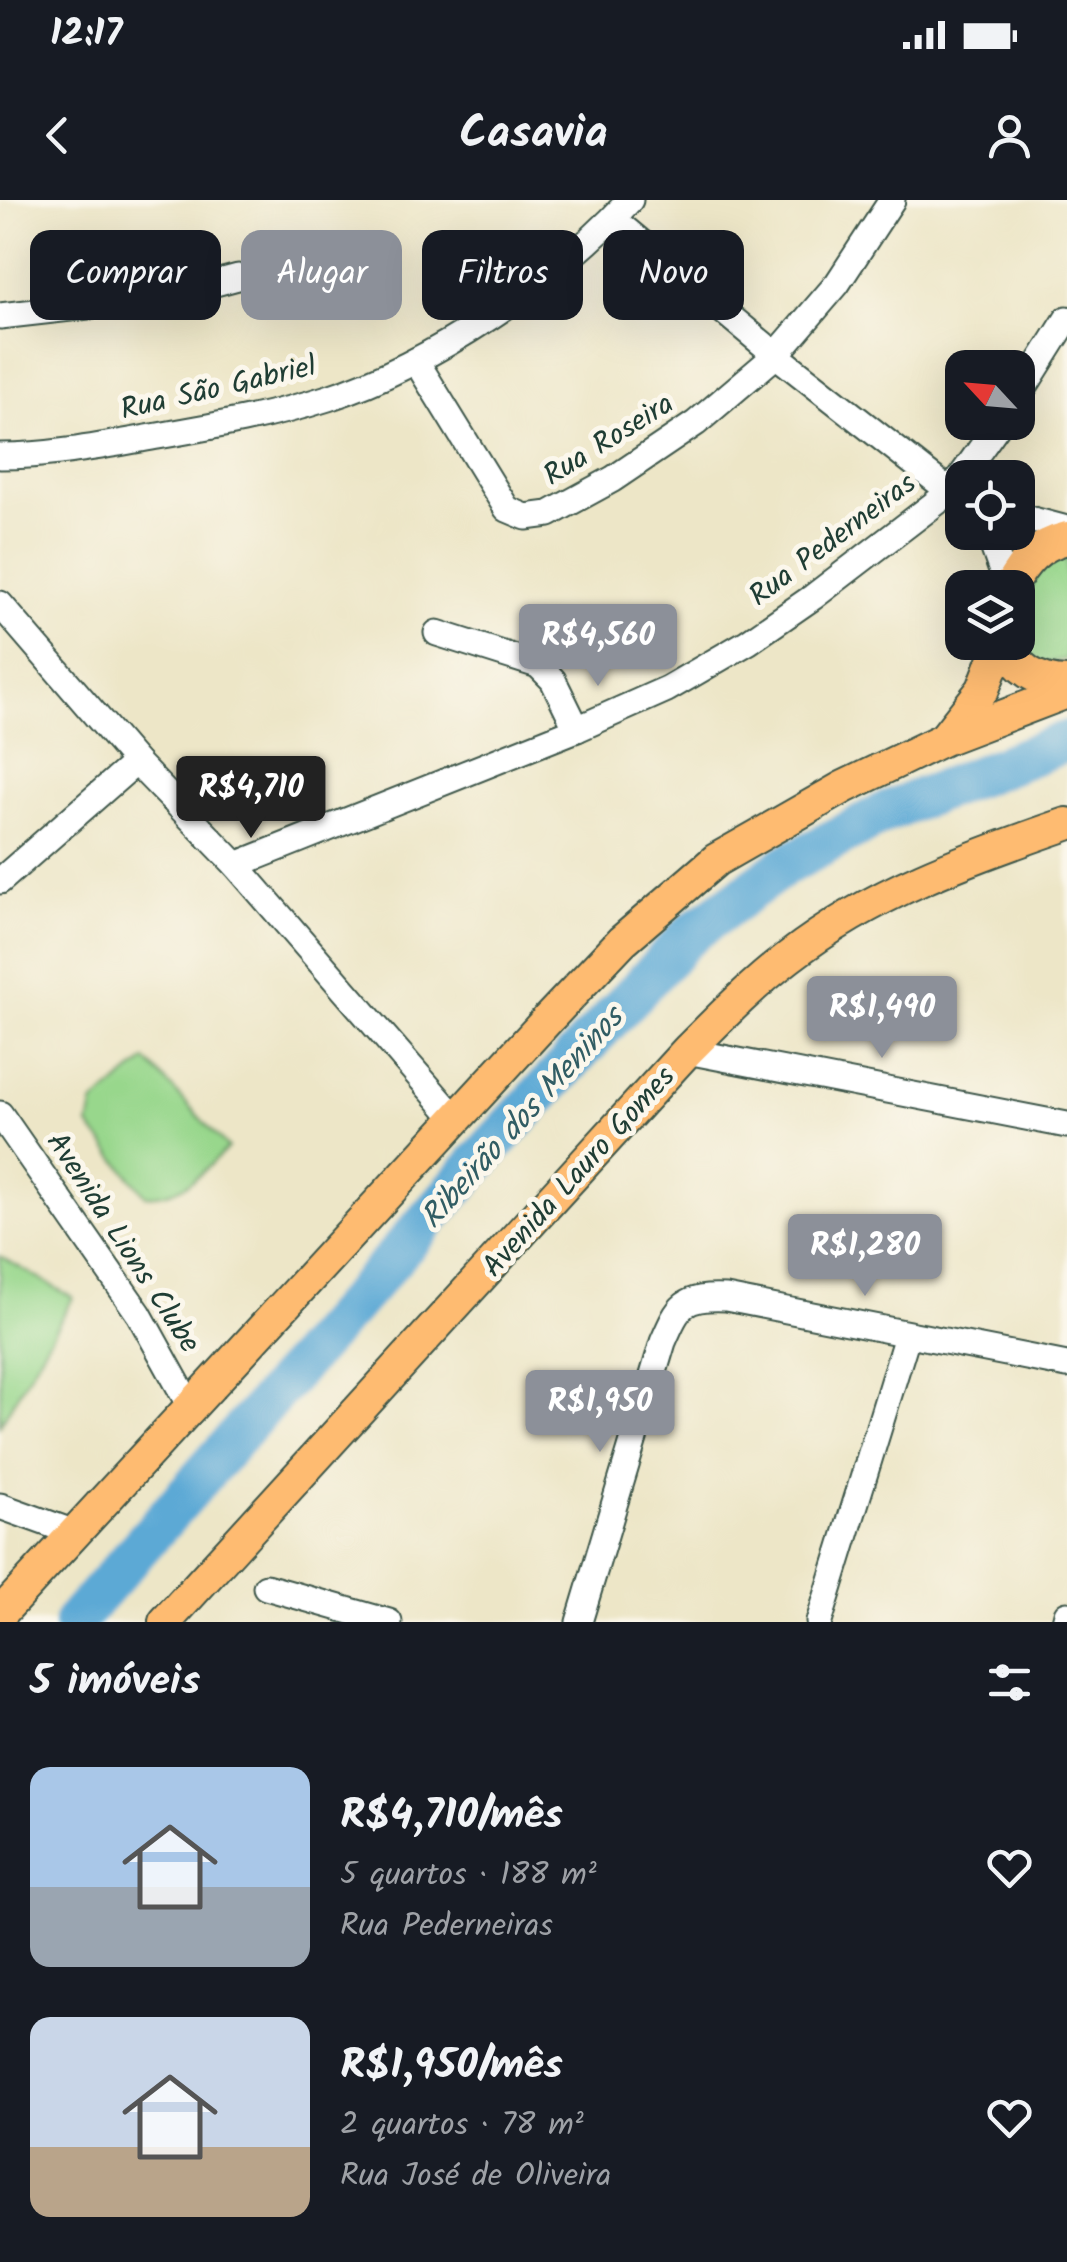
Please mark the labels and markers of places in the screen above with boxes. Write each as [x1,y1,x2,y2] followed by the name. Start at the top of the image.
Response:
[506,604,690,689] pin: R$4,560
[159,756,343,841] pin: R$4,710
[790,976,974,1061] pin: R$1,490
[773,1214,957,1299] pin: R$1,280
[508,1370,692,1455] pin: R$1,950

